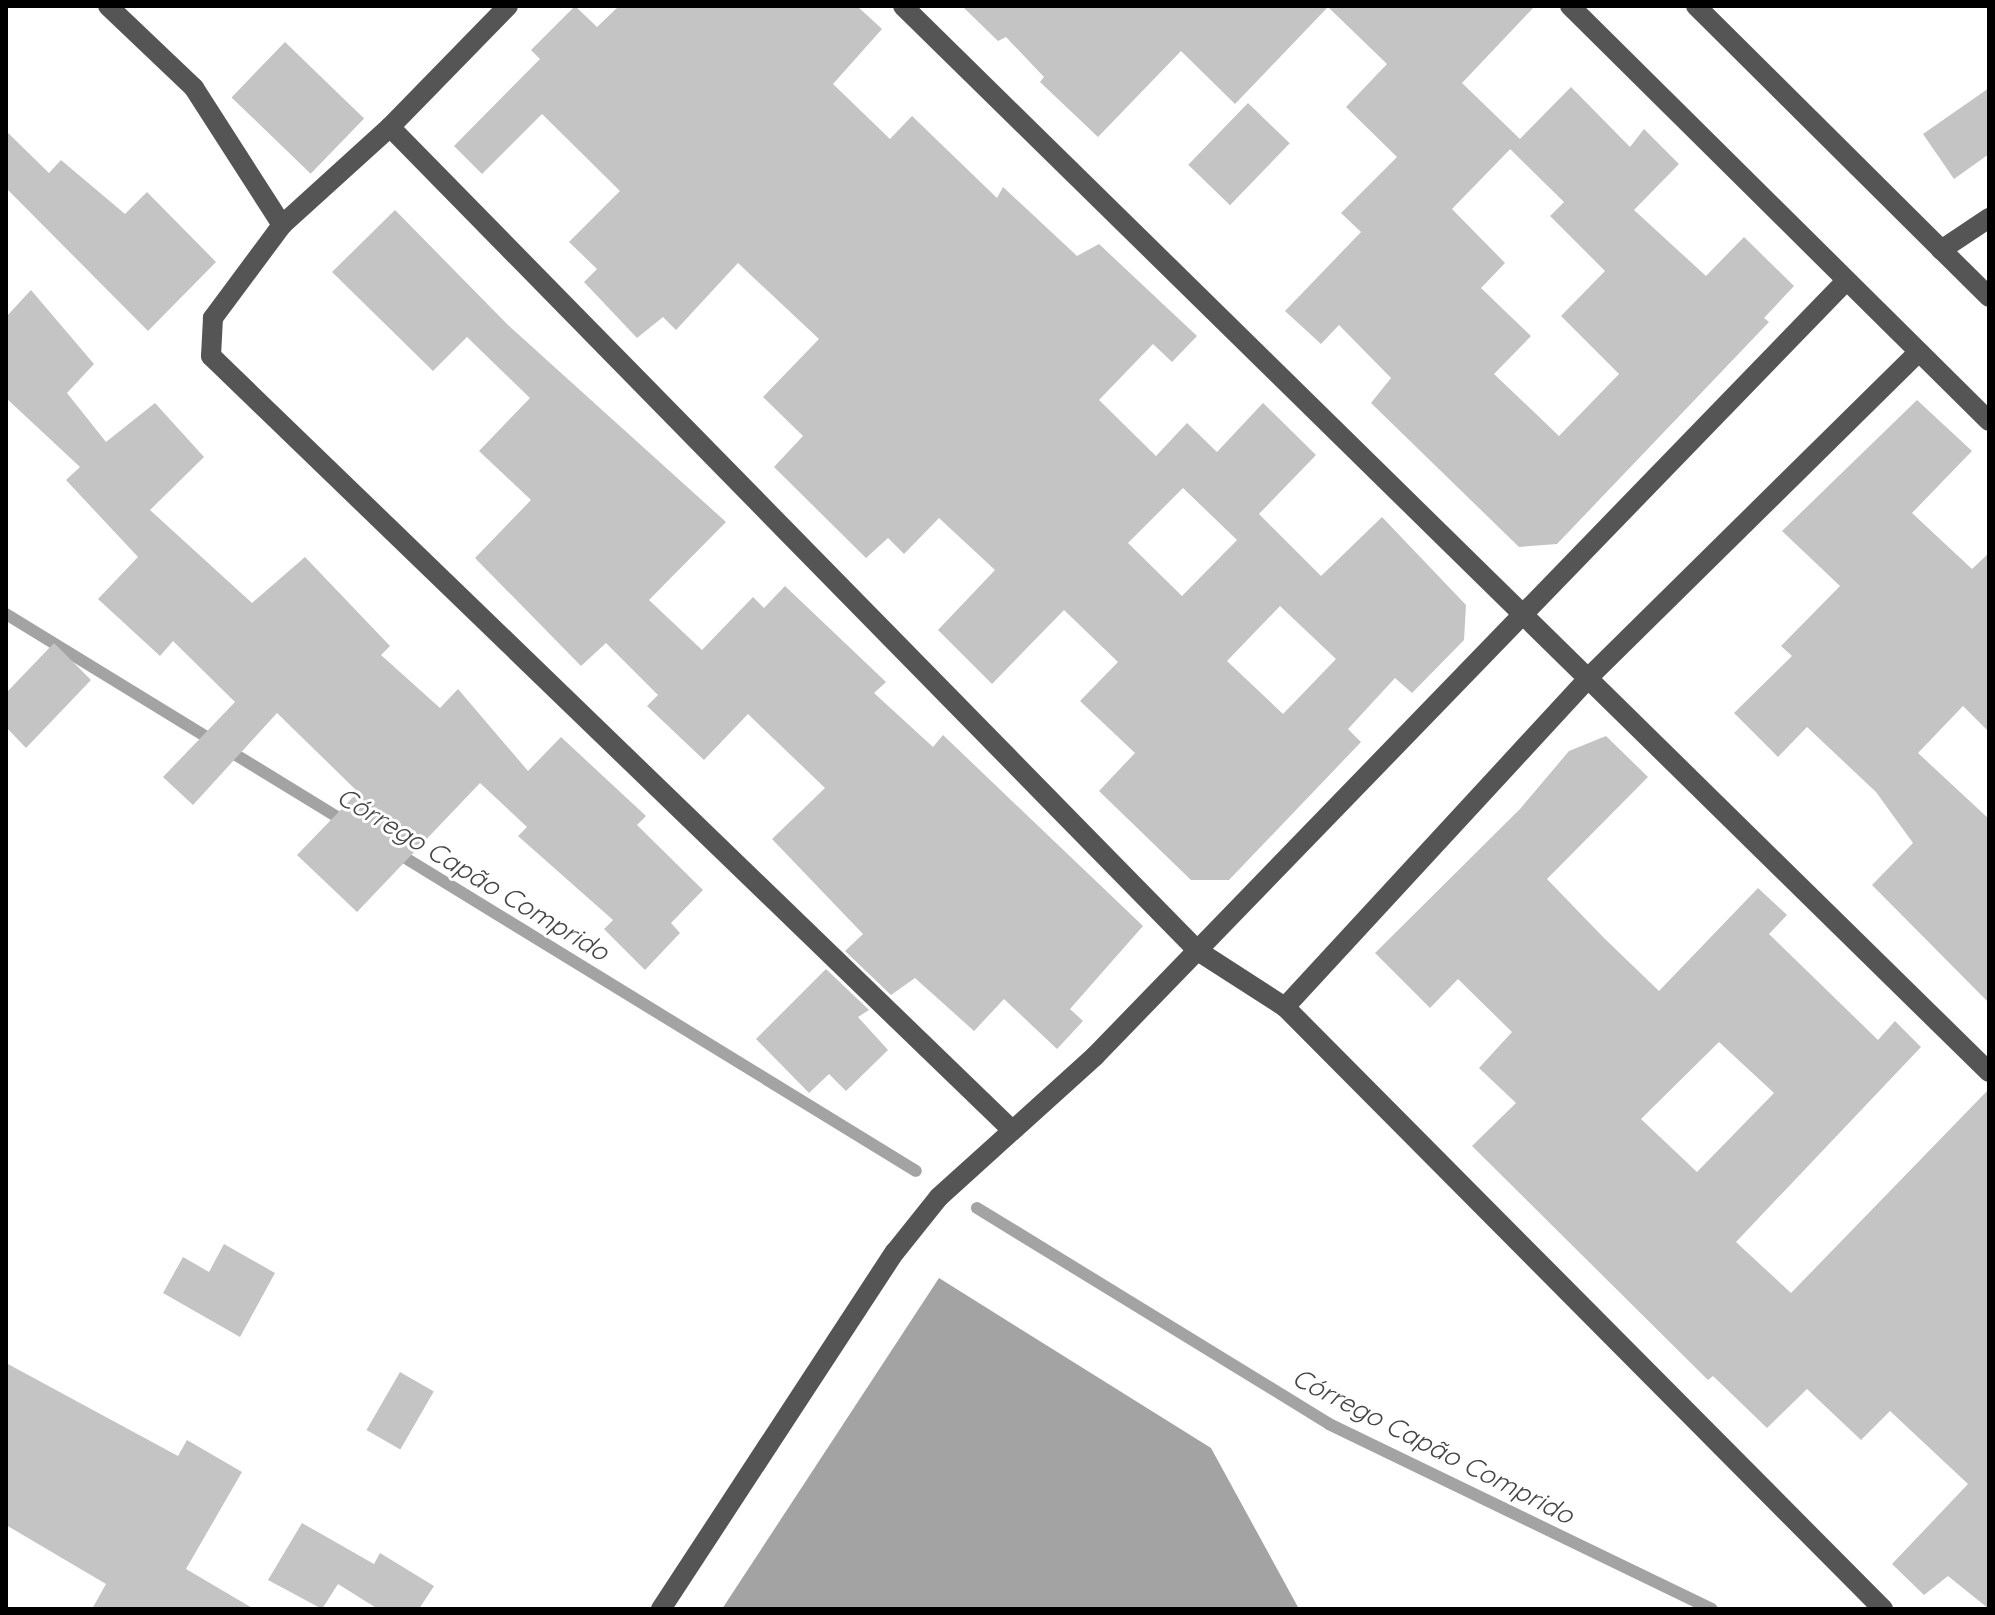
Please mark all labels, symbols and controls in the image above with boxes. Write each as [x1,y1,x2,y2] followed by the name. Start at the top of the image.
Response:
[331,780,615,968] water label: Córrego Capão Comprido
[1287,1361,1579,1531] water label: Córrego Capão Comprido

